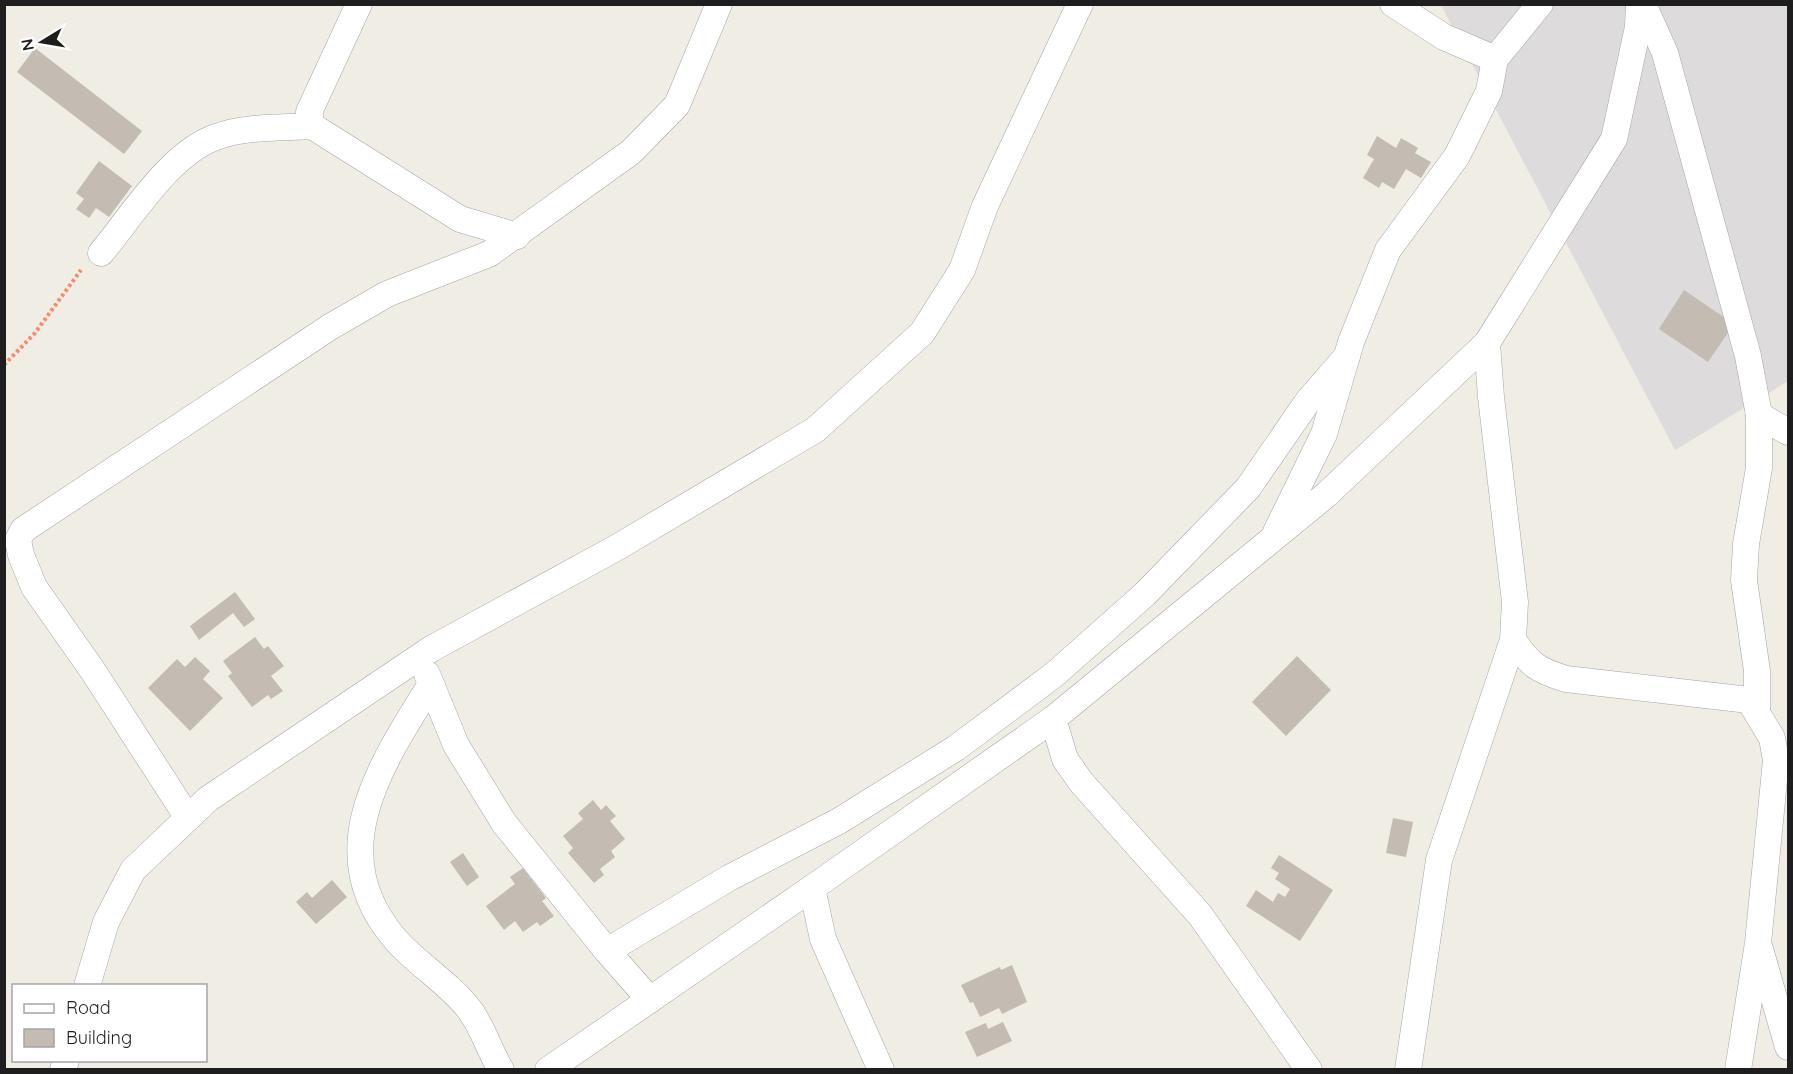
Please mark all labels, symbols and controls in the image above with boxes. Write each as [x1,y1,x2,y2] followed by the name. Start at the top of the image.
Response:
[12,12,72,72] north arrow
[16,37,38,53] text: N
[12,984,207,1062] legend
[66,996,111,1019] text: Road
[66,1026,132,1049] text: Building

